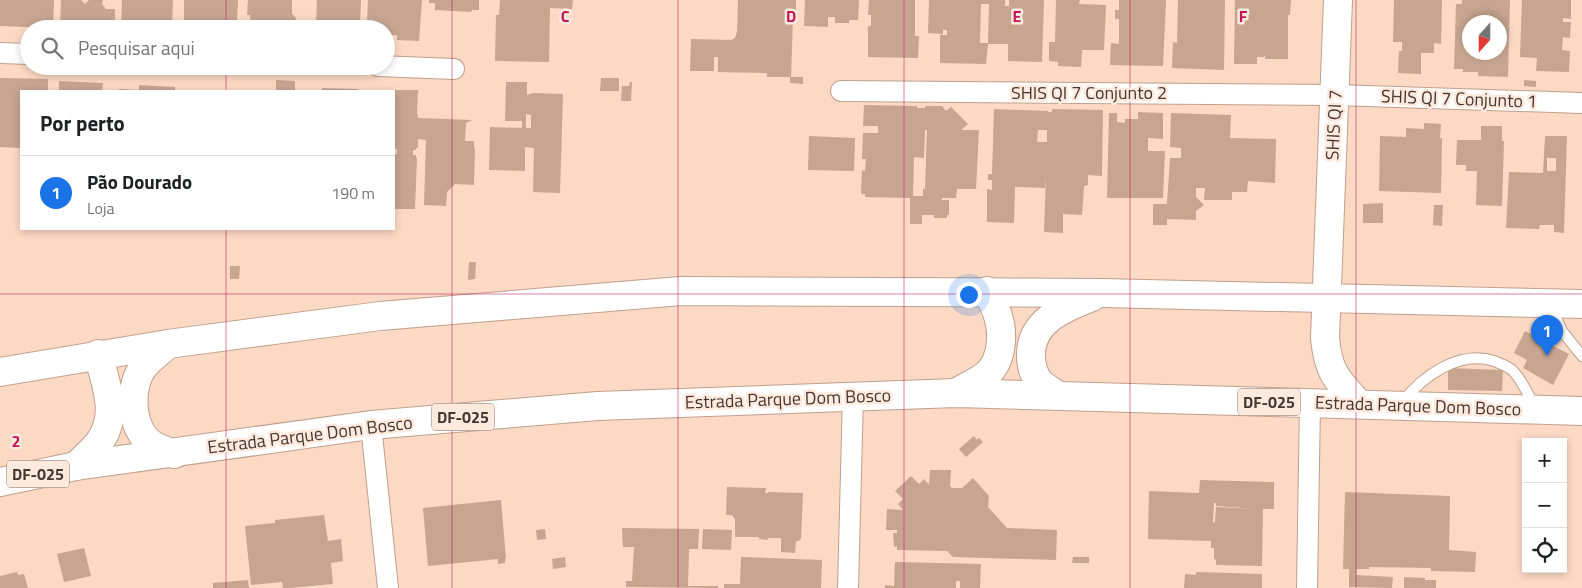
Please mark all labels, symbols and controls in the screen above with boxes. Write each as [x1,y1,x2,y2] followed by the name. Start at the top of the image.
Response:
[561,4,570,28] text: C
[786,4,796,28] text: D
[1013,4,1022,28] text: E
[1239,4,1248,28] text: F
[1462,15,1507,60] north arrow
[20,20,395,75] search box
[78,33,195,62] text: Pesquisar aqui
[38,34,66,62] icon: search
[1011,79,1167,106] street label: SHIS QI 7 Conjunto 2
[1381,82,1538,115] street label: SHIS QI 7 Conjunto 1
[1318,89,1349,161] street label: SHIS QI 7
[40,107,125,139] text: Por perto
[87,167,192,196] text: Pão Dourado
[52,181,60,205] text: 1
[331,181,375,205] text: 190 m
[87,196,115,220] text: Loja
[956,282,982,308] your location
[1531,315,1563,356] pin: 1
[684,381,892,416] street label: Estrada Parque Dom Bosco
[1238,388,1300,416] road number: DF-025
[1314,388,1522,423] street label: Estrada Parque Dom Bosco
[432,404,494,431] road number: DF-025
[206,409,414,460] street label: Estrada Parque Dom Bosco
[12,429,20,453] text: 2
[1522,438,1567,573] map controls
[1522,438,1567,483] button: +
[7,460,69,488] road number: DF-025
[1522,483,1567,528] button: −
[1522,528,1567,573] button: locate

